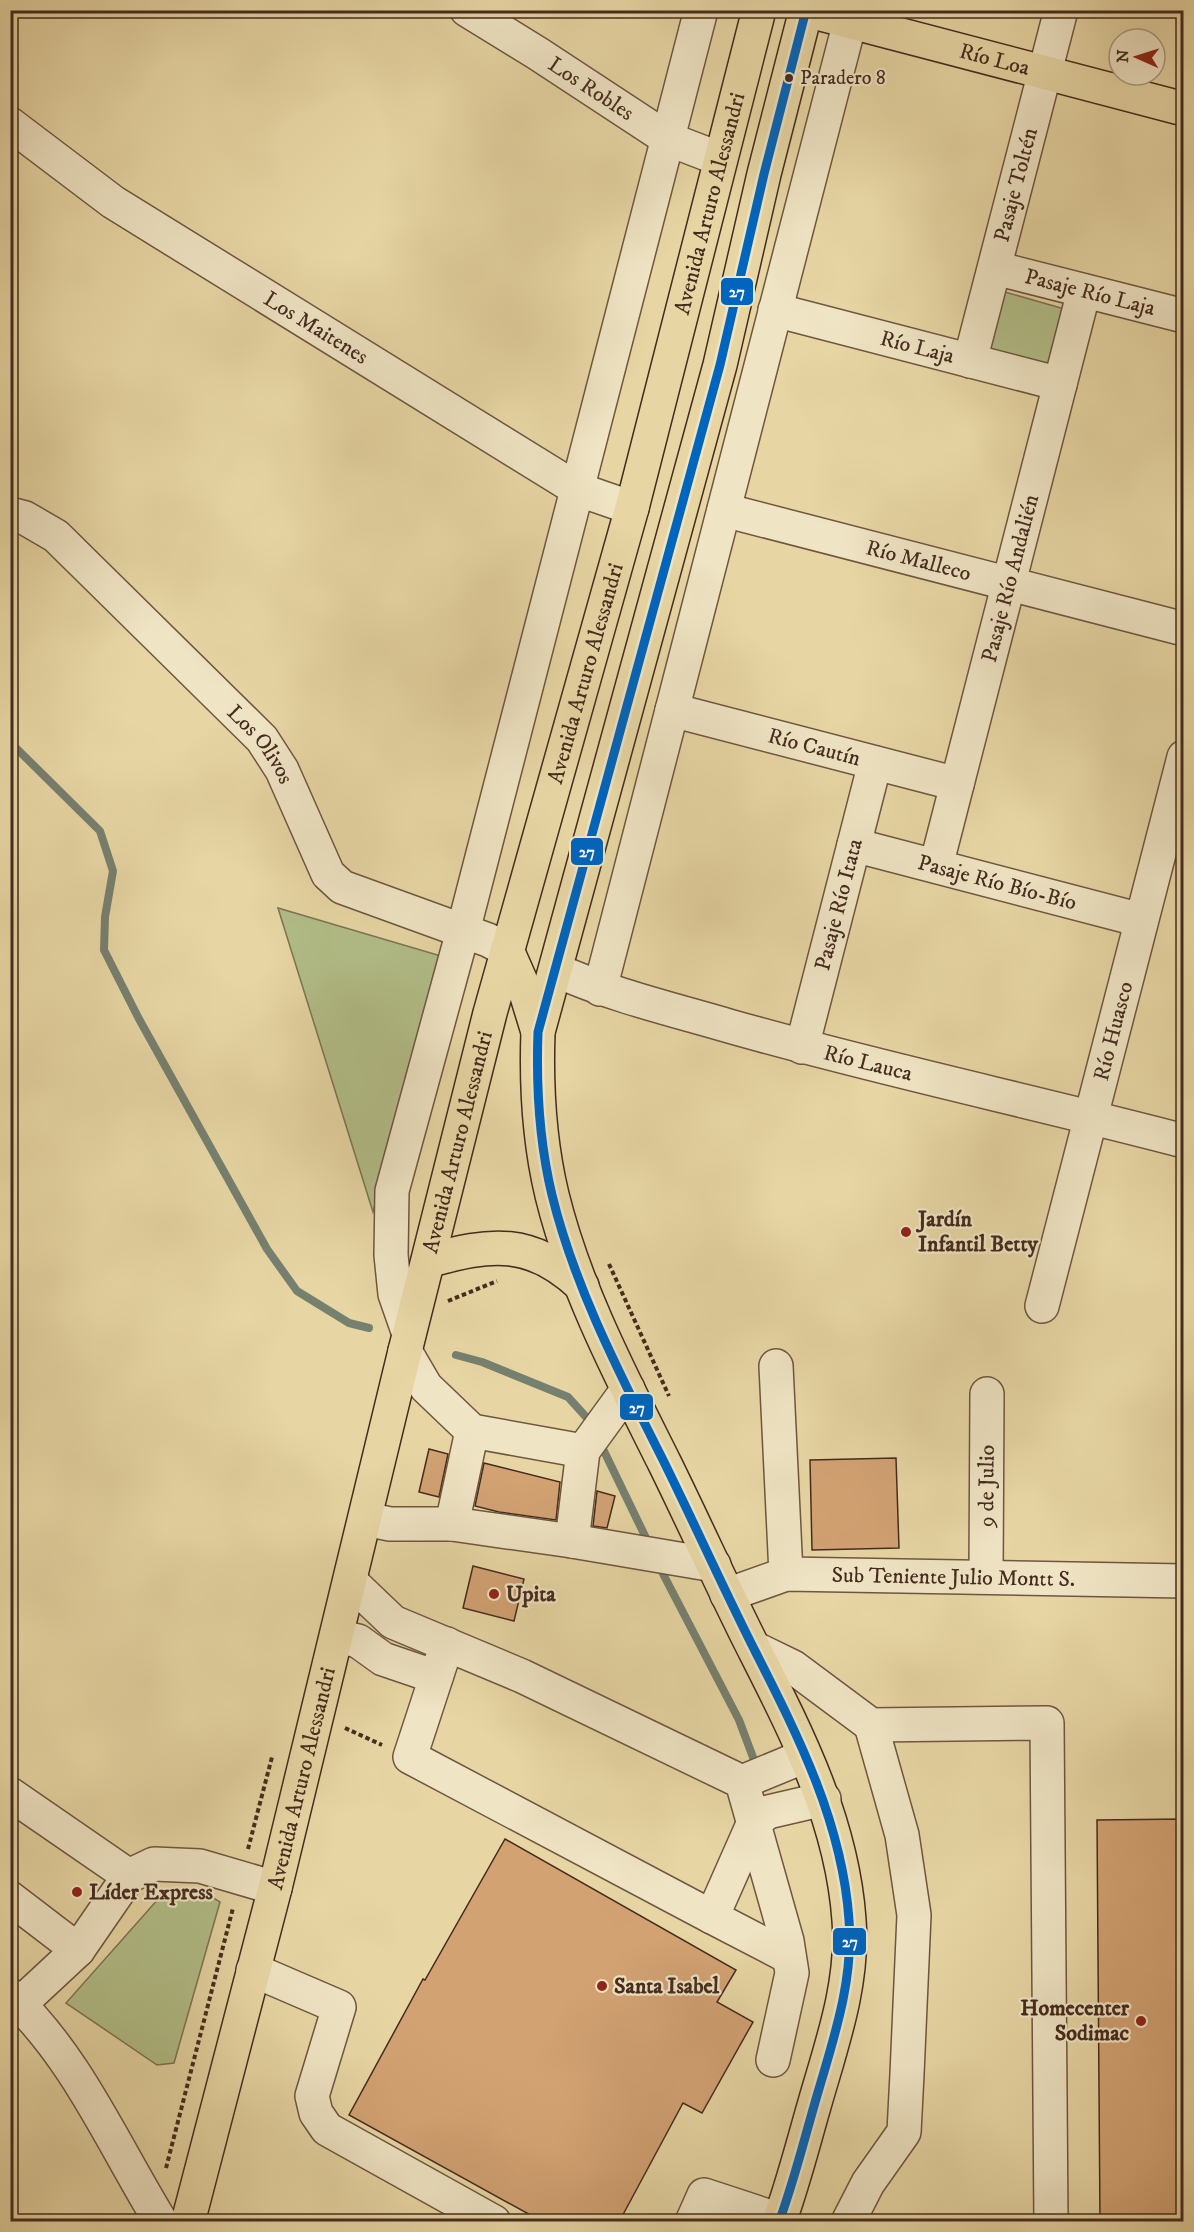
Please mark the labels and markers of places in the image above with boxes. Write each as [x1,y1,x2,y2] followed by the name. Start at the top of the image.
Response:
[800,66,886,91] place label: Paradero 8
[783,72,795,84] marker: Paradero 8
[915,1206,1038,1258] place label: Jardín Infantil Betty
[899,1225,913,1239] marker: Jardín Infantil Betty
[506,1581,556,1608] place label: Upita
[487,1587,501,1601] marker: Upita
[89,1879,213,1906] place label: Líder Express
[70,1885,84,1899] marker: Líder Express
[614,1973,720,2000] place label: Santa Isabel
[595,1979,609,1993] marker: Santa Isabel
[1020,1995,1130,2047] place label: Homecenter Sodimac
[1134,2014,1148,2028] marker: Homecenter Sodimac

